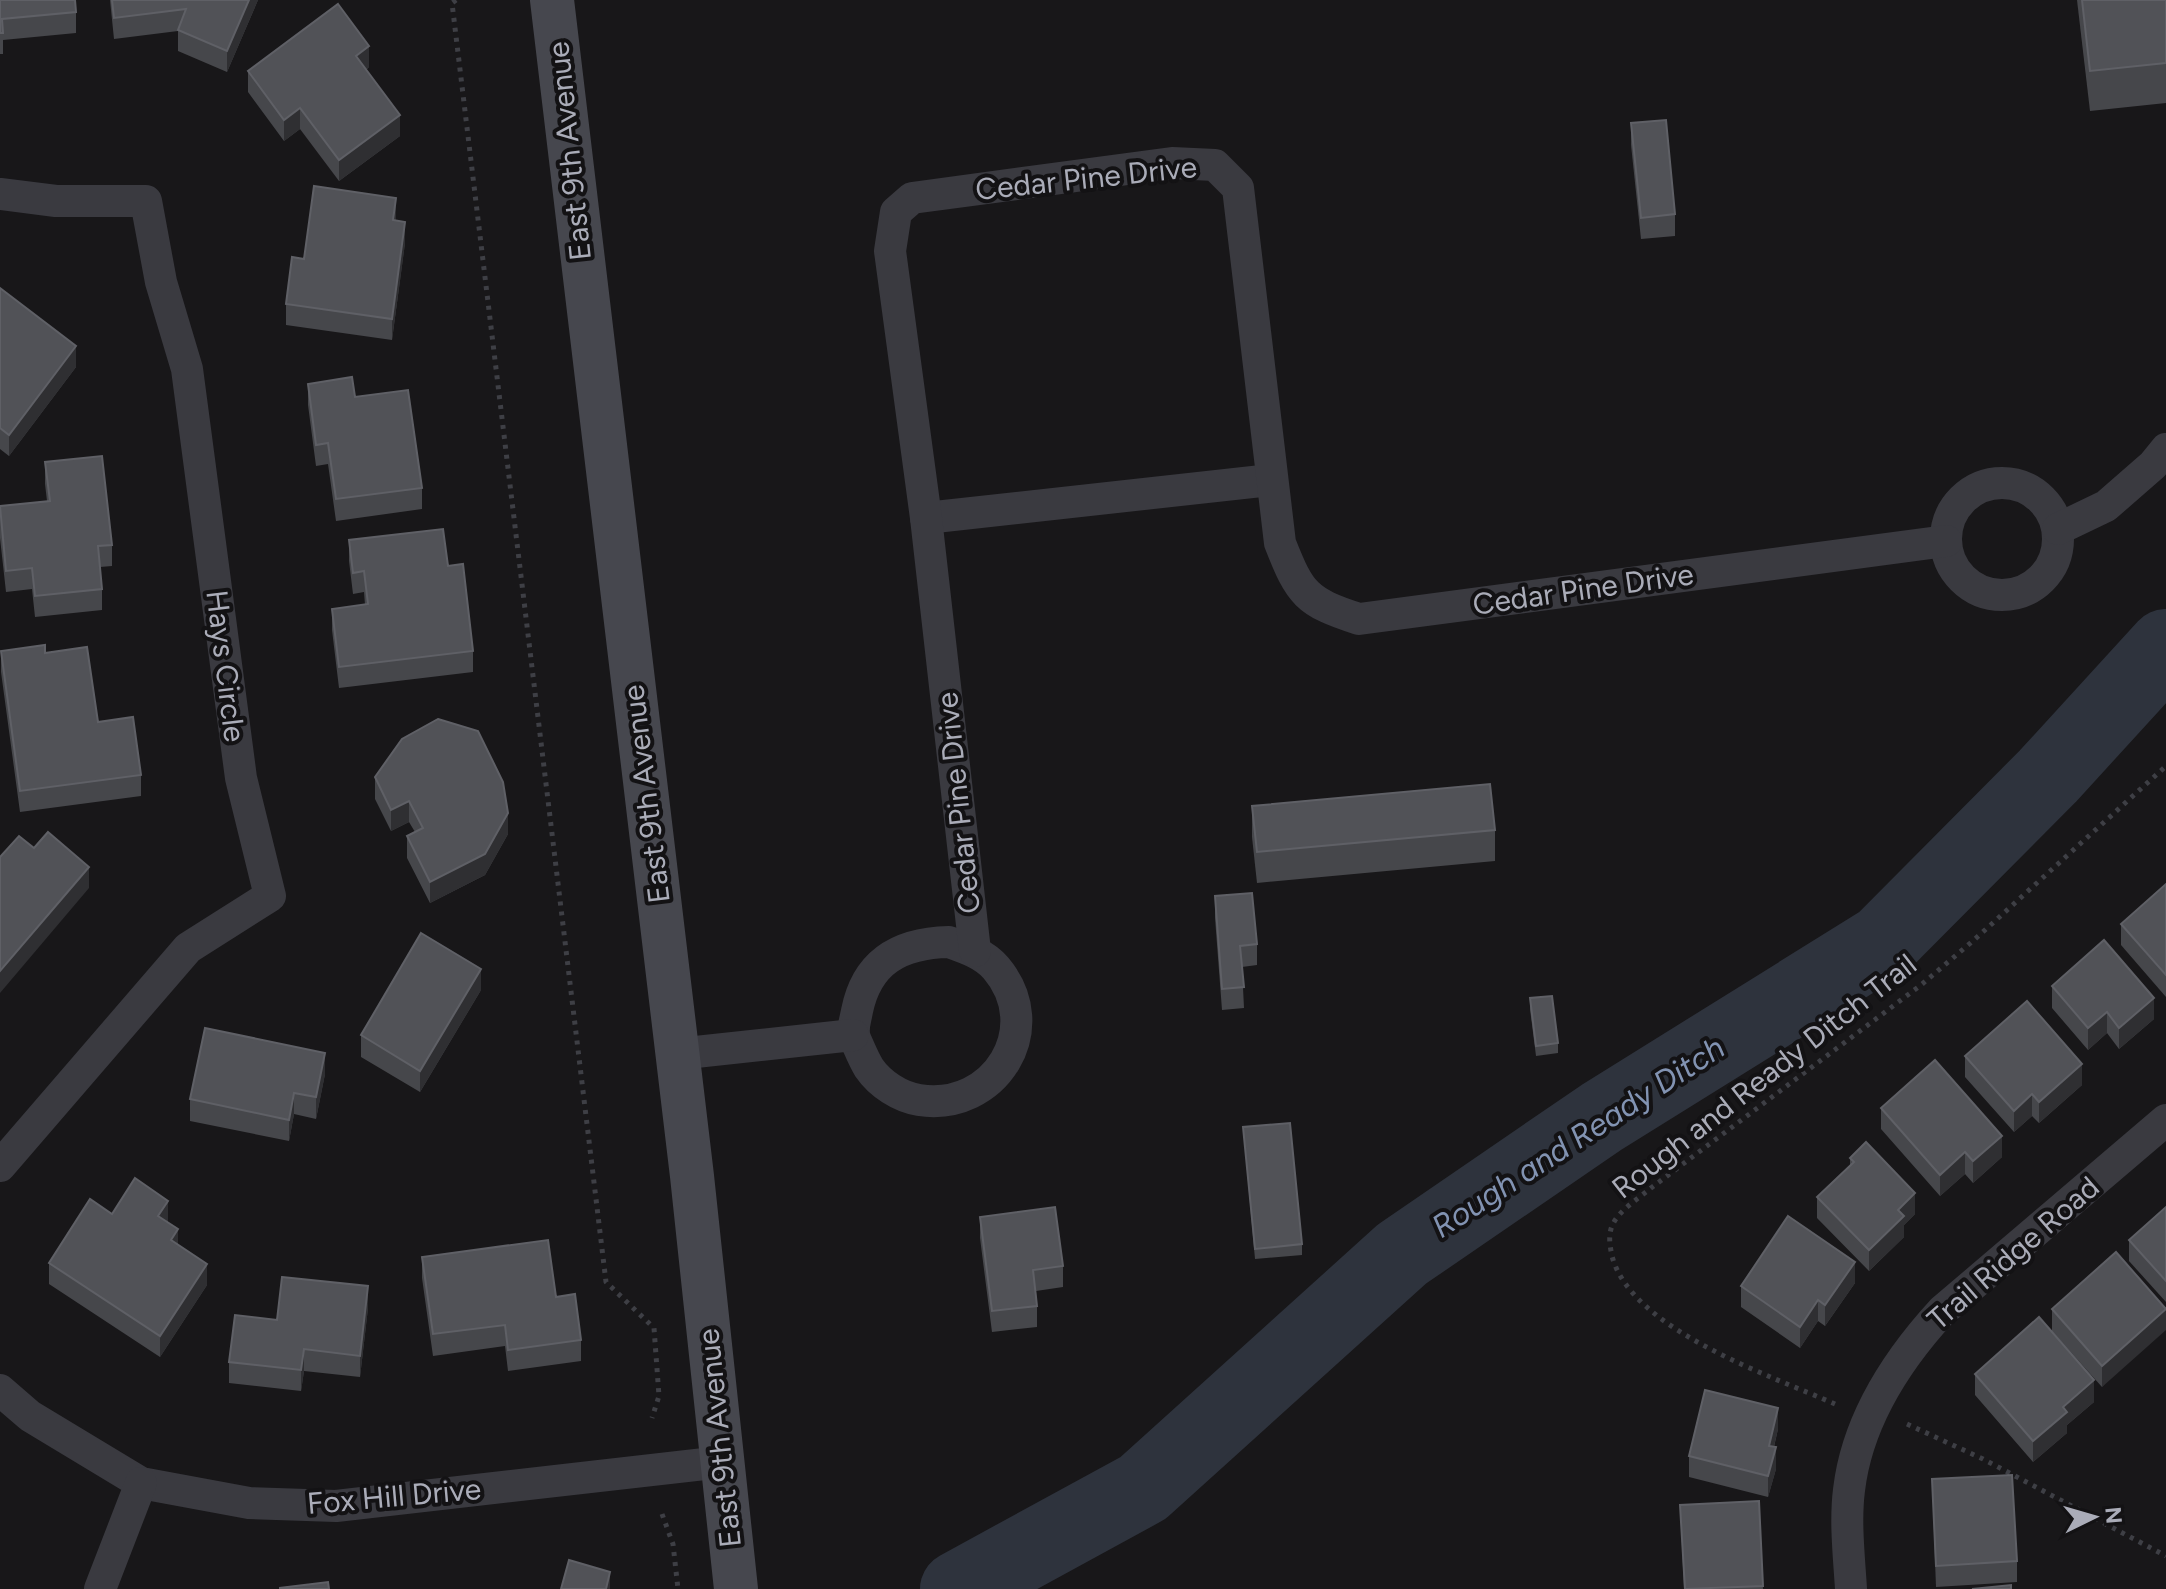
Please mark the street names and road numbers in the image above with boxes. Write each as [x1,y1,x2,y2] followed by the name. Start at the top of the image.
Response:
[539,40,599,262] street label: East 9th Avenue
[973,148,1199,208] street label: Cedar Pine Drive
[1470,555,1696,623] street label: Cedar Pine Drive
[198,588,254,744] street label: Hays Circle
[614,683,678,905] street label: East 9th Avenue
[928,690,988,916] street label: Cedar Pine Drive
[1604,946,1924,1206] street label: Rough and Ready Ditch Trail
[1920,1168,2106,1338] street label: Trail Ridge Road
[689,1327,749,1549] street label: East 9th Avenue
[305,1470,483,1522] street label: Fox Hill Drive

